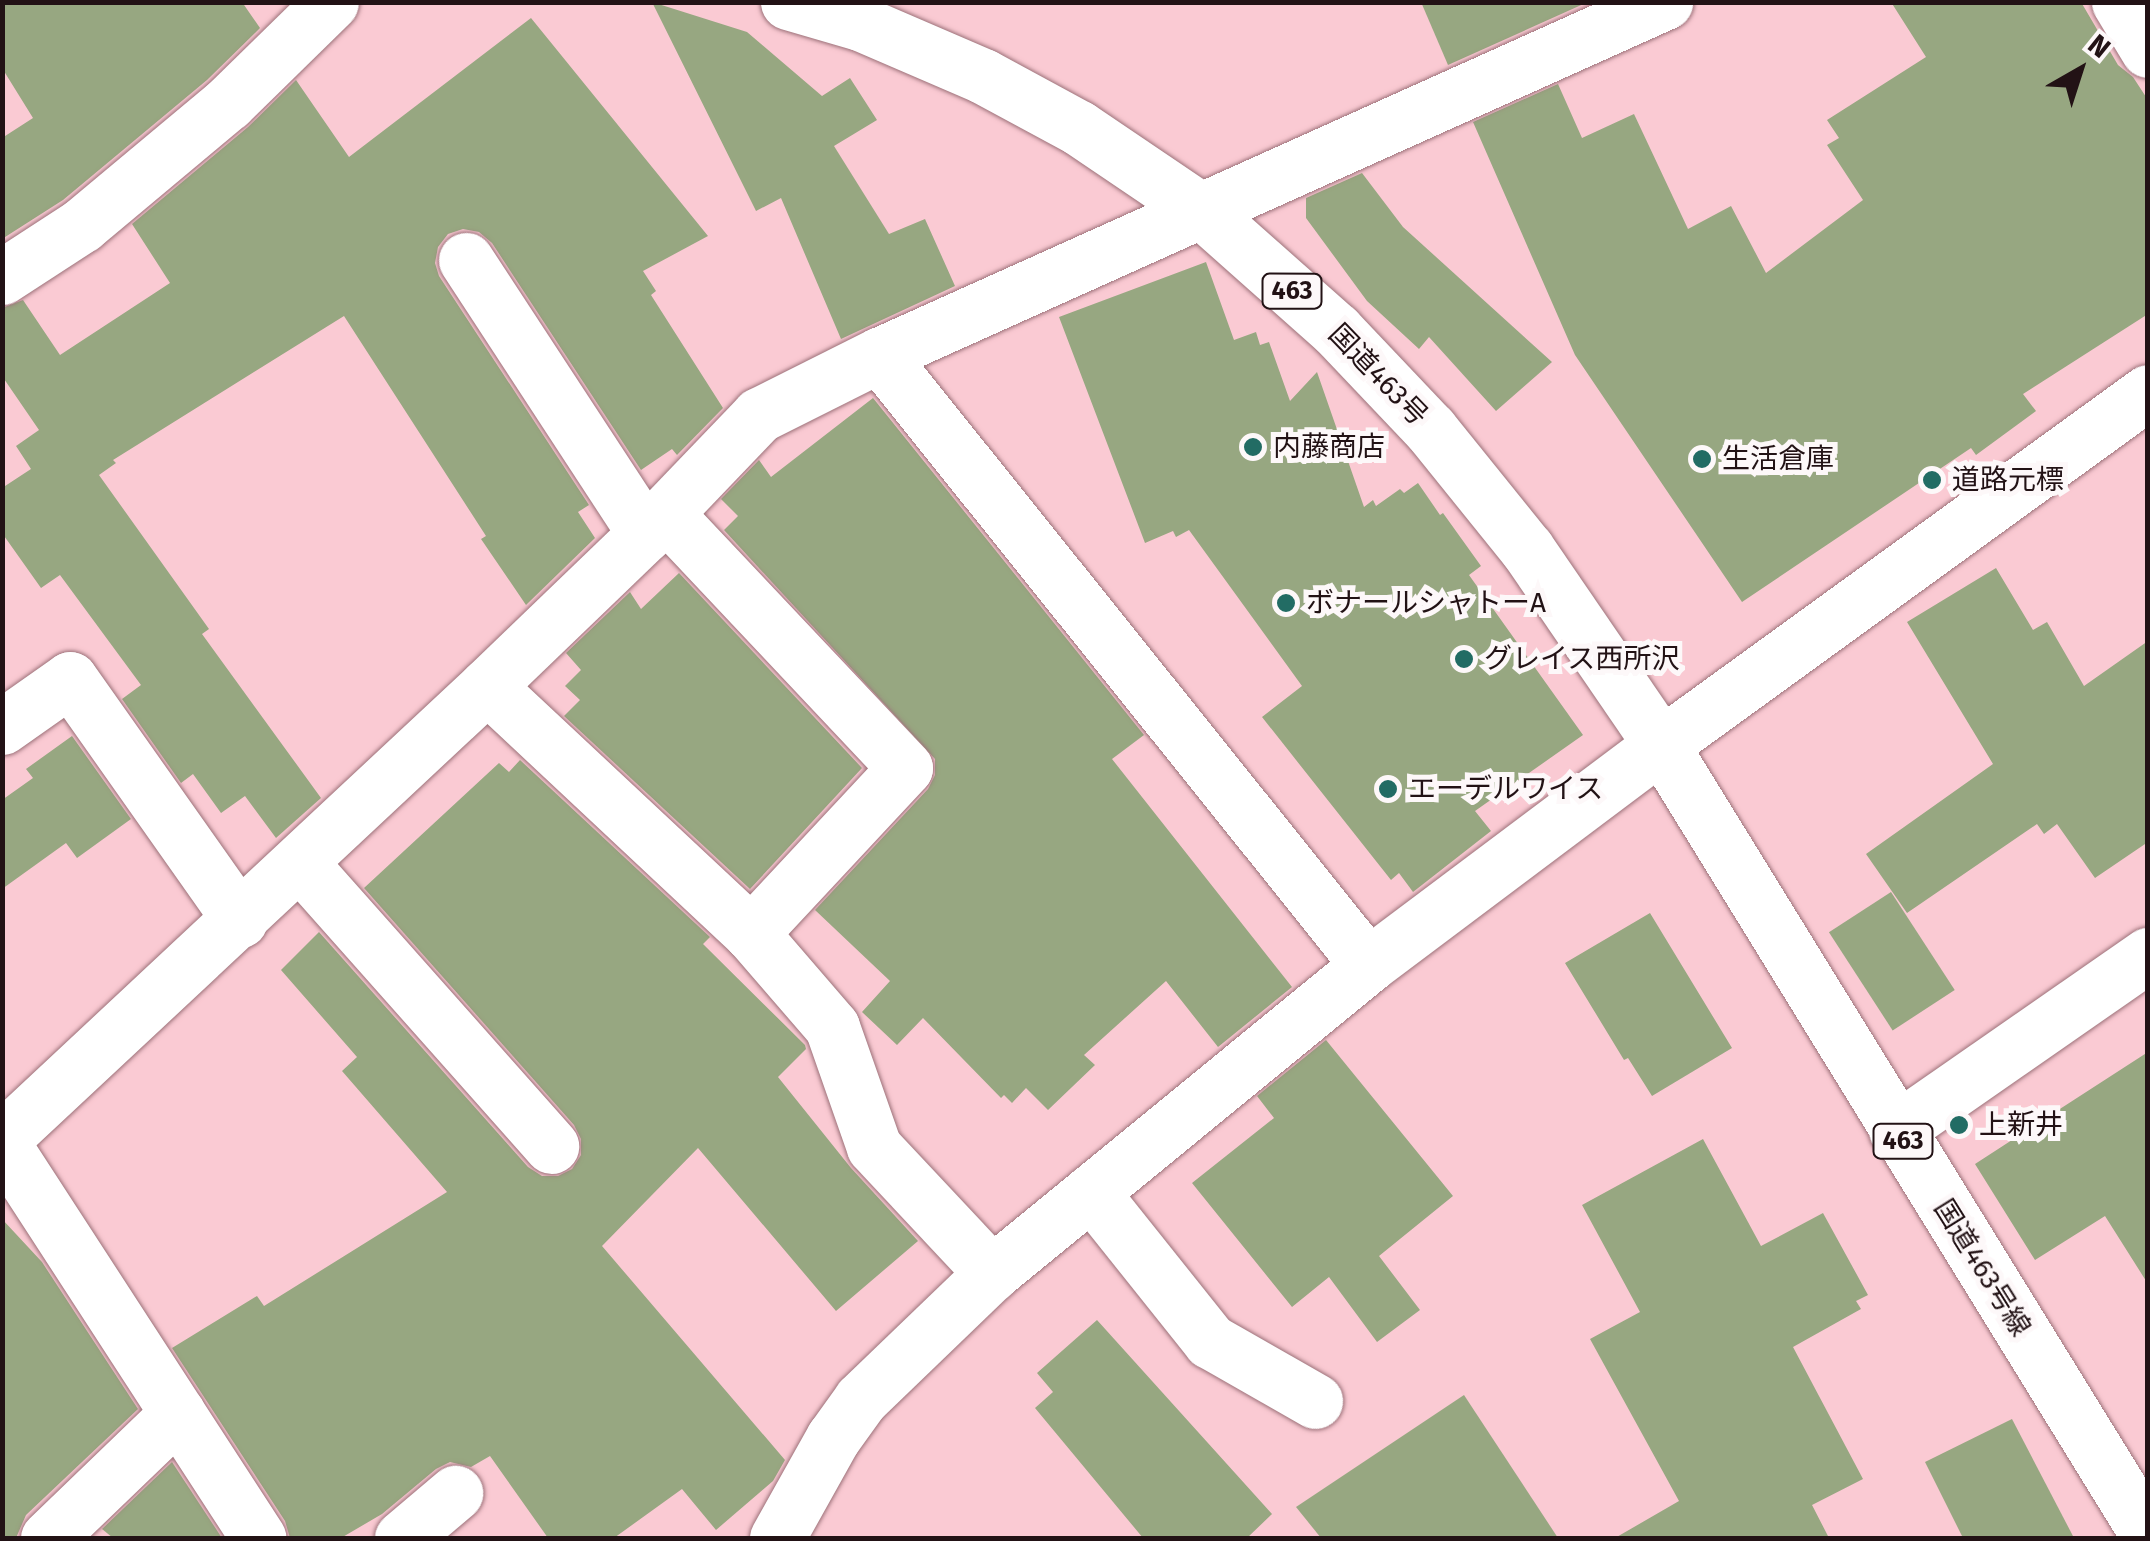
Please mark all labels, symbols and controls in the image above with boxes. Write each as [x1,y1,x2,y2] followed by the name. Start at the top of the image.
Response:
[2030,20,2130,120] north arrow
[2082,28,2117,65] text: N
[1260,271,1324,311] road number: 463
[1322,317,1434,433] street label: 国道463号
[1273,430,1385,464] place label: 内藤商店
[1242,436,1264,458] marker: 内藤商店
[1722,442,1834,476] place label: 生活倉庫
[1691,448,1713,470] marker: 生活倉庫
[1952,463,2064,497] place label: 道路元標
[1921,469,1943,491] marker: 道路元標
[1306,586,1546,620] place label: ボナールシャトーA
[1275,592,1297,614] marker: ボナールシャトーA
[1484,642,1680,676] place label: グレイス西所沢
[1453,648,1475,670] marker: グレイス西所沢
[1408,772,1604,806] place label: エーデルワイス
[1377,778,1399,800] marker: エーデルワイス
[1979,1108,2063,1142] place label: 上新井
[1948,1114,1970,1136] marker: 上新井
[1870,1121,1936,1161] road number: 463
[1927,1193,2037,1343] street label: 国道463号線

